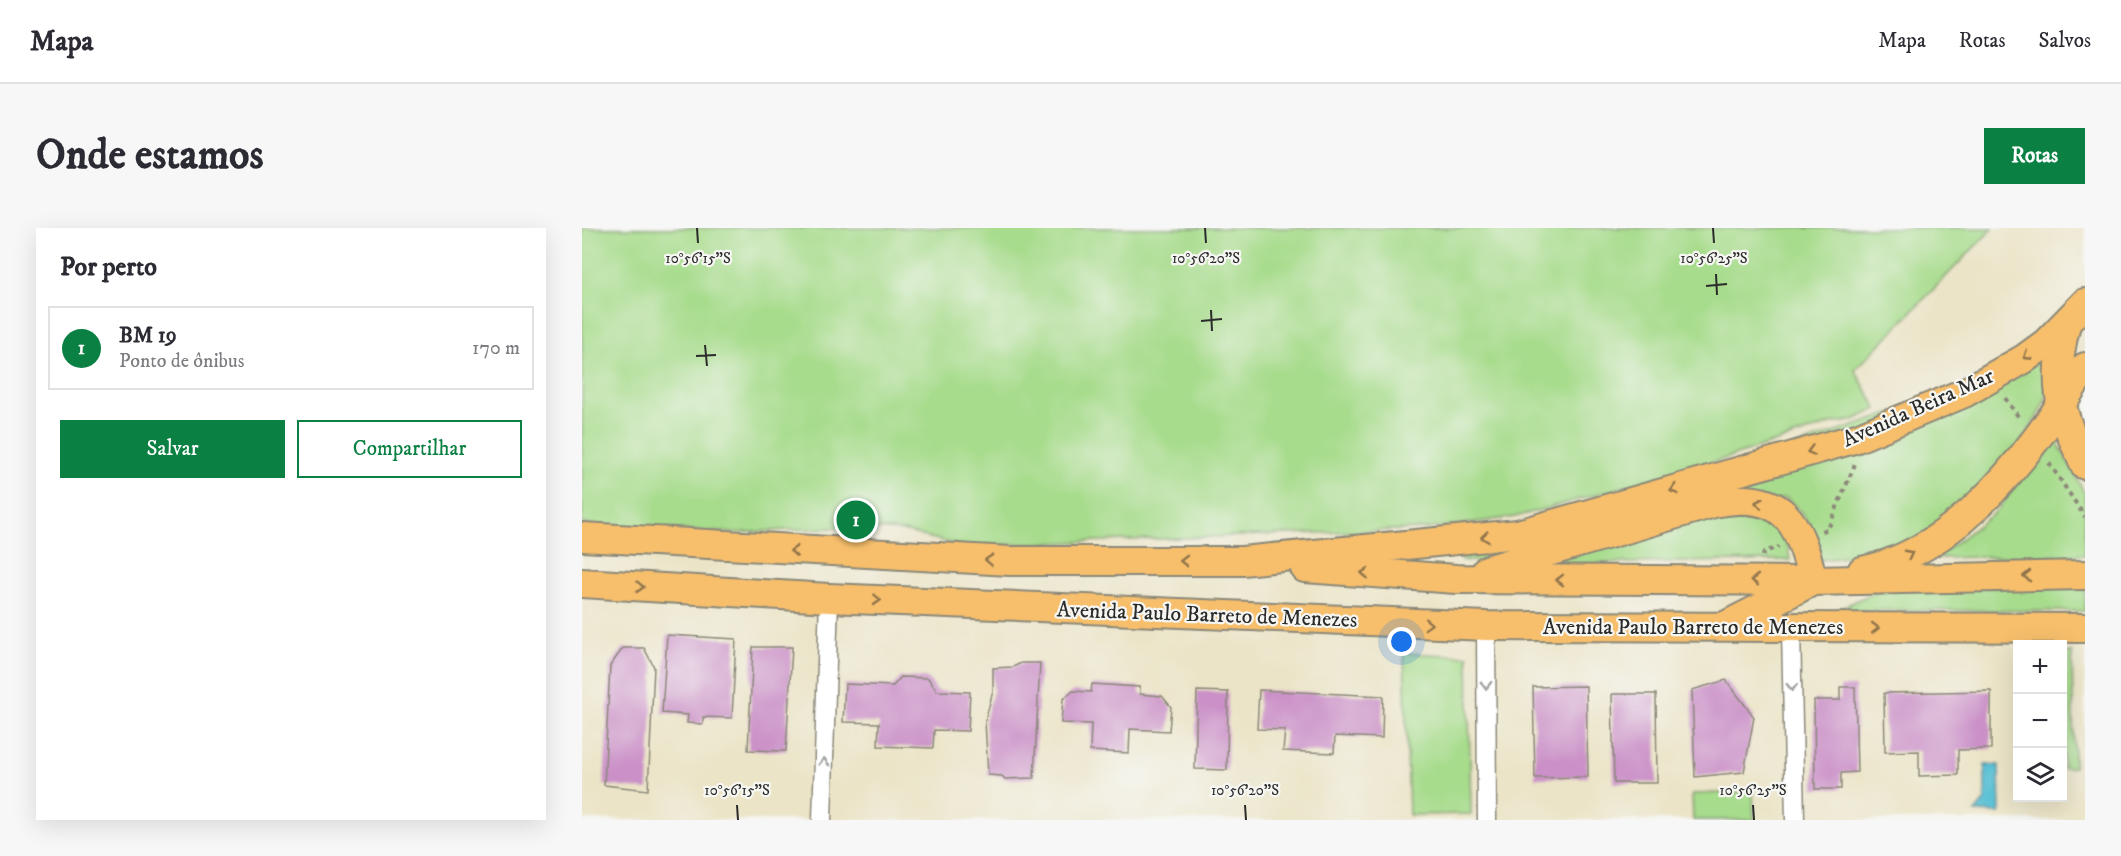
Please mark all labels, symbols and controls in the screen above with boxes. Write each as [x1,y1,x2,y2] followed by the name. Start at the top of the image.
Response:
[30,24,93,59] text: Mapa
[1878,28,1926,54] text: Mapa
[1959,28,2006,54] text: Rotas
[2039,28,2091,54] text: Salvos
[1984,128,2085,184] button: Rotas
[36,130,264,182] text: Onde estamos
[665,249,731,268] text: 10°56'15"S
[1172,249,1240,268] text: 10°56'20"S
[1680,249,1748,268] text: 10°56'25"S
[60,251,157,284] text: Por perto
[119,322,177,349] text: BM 19
[78,336,85,361] text: 1
[472,336,520,361] text: 170 m
[119,349,244,374] text: Ponto de ônibus
[2023,349,2033,361] one-way arrow
[1838,362,1999,454] street label: Avenida Beira Mar
[60,420,285,478] button: Salvar
[297,420,522,478] button: Compartilhar
[1806,444,1817,456] one-way arrow
[1669,483,1680,495] one-way arrow
[1754,497,1764,510] one-way arrow
[836,498,876,542] pin: 1
[1481,530,1490,543] one-way arrow
[789,544,798,557] one-way arrow
[1903,550,1914,561] one-way arrow
[984,554,993,567] one-way arrow
[1179,555,1188,567] one-way arrow
[1361,567,1370,580] one-way arrow
[2022,570,2031,583] one-way arrow
[1555,574,1564,586] one-way arrow
[1750,574,1759,586] one-way arrow
[636,580,645,593] one-way arrow
[873,594,882,607] one-way arrow
[1056,596,1358,634] street label: Avenida Paulo Barreto de Menezes
[1543,614,1843,641] street label: Avenida Paulo Barreto de Menezes
[1424,618,1433,630] one-way arrow
[1871,622,1880,634] one-way arrow
[1387,627,1416,656] your location
[2013,640,2067,802] map controls
[2013,640,2067,694] button: +
[1480,680,1492,689] one-way arrow
[1786,683,1798,692] one-way arrow
[2013,694,2067,748] button: −
[2013,748,2067,802] button: layers
[818,757,830,766] one-way arrow
[704,781,770,800] text: 10°56'15"S
[1211,781,1279,800] text: 10°56'20"S
[1719,781,1787,800] text: 10°56'25"S

